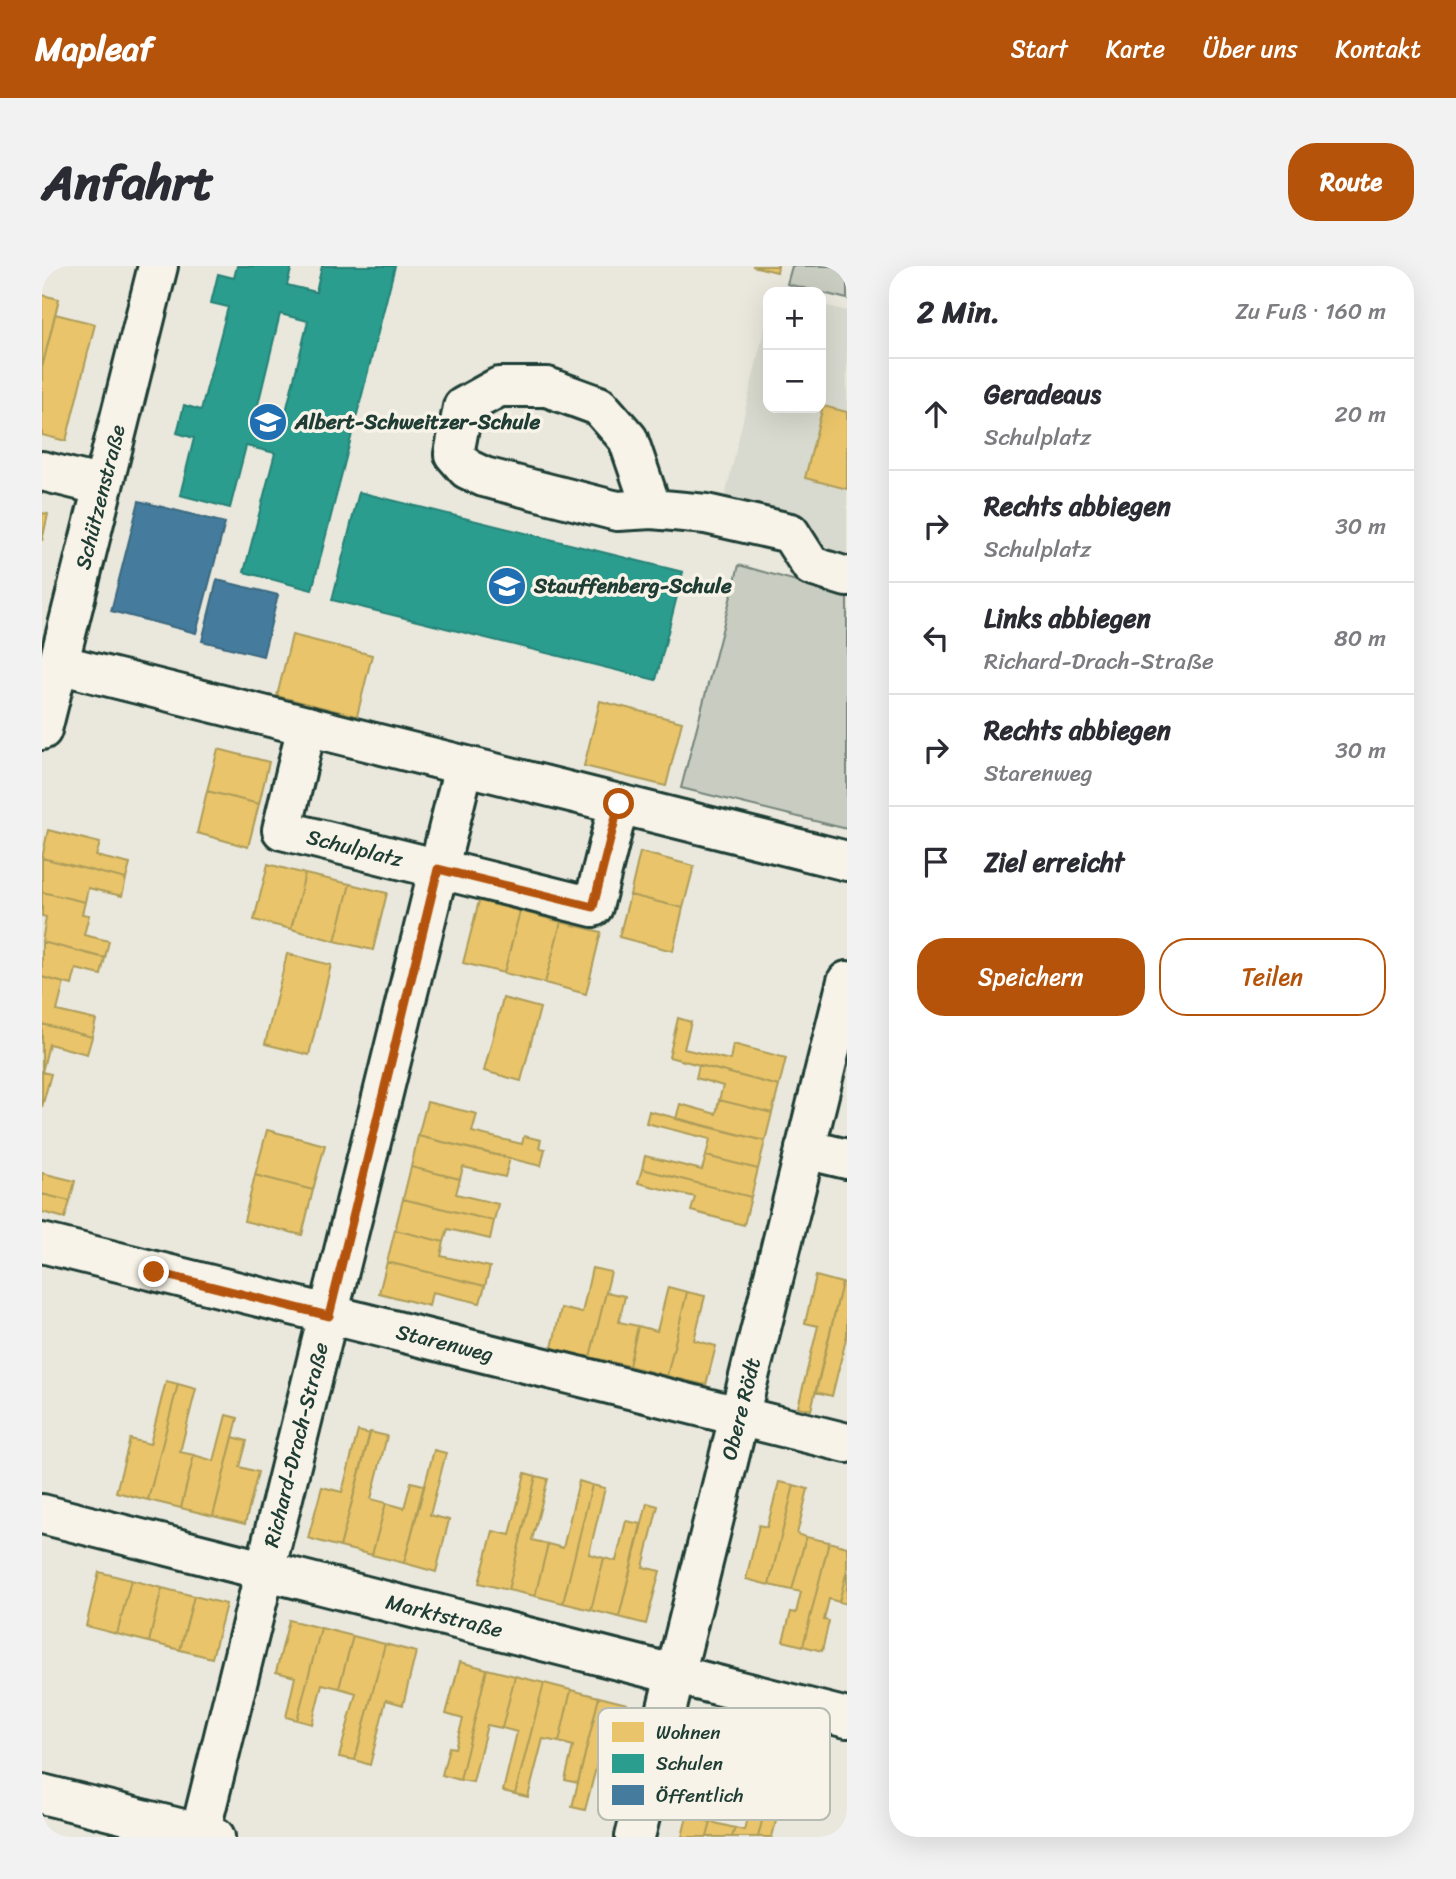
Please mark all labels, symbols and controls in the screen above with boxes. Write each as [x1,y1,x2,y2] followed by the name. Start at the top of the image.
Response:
[35,20,153,78] text: Mapleaf
[1011,28,1068,70] text: Start
[1106,28,1165,70] text: Karte
[1203,28,1298,70] text: Über uns
[1336,28,1421,70] text: Kontakt
[42,139,214,226] text: Anfahrt
[1288,143,1414,221] button: Route
[917,285,1000,339] text: 2 Min.
[763,287,826,413] map controls
[763,287,826,350] button: +
[1235,291,1386,332] text: Zu Fuß · 160 m
[763,350,826,413] button: −
[984,371,1101,417] text: Geradeaus
[1335,394,1386,435] text: 20 m
[917,395,955,433] icon: ahead
[247,401,289,443] school or university icon: Albert-Schweitzer-Schule
[294,403,541,441] place label: Albert-Schweitzer-Schule
[984,417,1091,458] text: Schulplatz
[64,421,137,574] street label: Schützenstraße
[984,483,1171,529] text: Rechts abbiegen
[1335,506,1386,547] text: 30 m
[917,507,955,545] icon: right
[984,529,1091,570] text: Schulplatz
[486,565,528,607] school or university icon: Stauffenberg-Schule
[533,567,732,605] place label: Stauffenberg-Schule
[984,595,1151,641] text: Links abbiegen
[1334,618,1386,659] text: 80 m
[917,619,955,657] icon: left
[984,641,1214,682] text: Richard-Drach-Straße
[984,707,1171,753] text: Rechts abbiegen
[1335,730,1386,771] text: 30 m
[917,731,955,769] icon: right
[984,753,1092,794] text: Starenweg
[603,788,634,819] route start
[303,818,408,879] street label: Schulplatz
[984,839,1124,885] text: Ziel erreicht
[917,843,955,881] icon: arrive
[917,938,1145,1016] button: Speichern
[1159,938,1386,1016] button: Teilen
[138,1256,169,1287] route end
[392,1313,498,1374] street label: Starenweg
[252,1338,340,1551] street label: Richard-Drach-Straße
[710,1354,772,1464] street label: Obere Rödt
[382,1583,507,1649] street label: Marktstraße
[598,1708,830,1820] legend
[656,1716,721,1749] text: Wohnen
[656,1747,723,1780] text: Schulen
[656,1779,744,1812] text: Öffentlich

